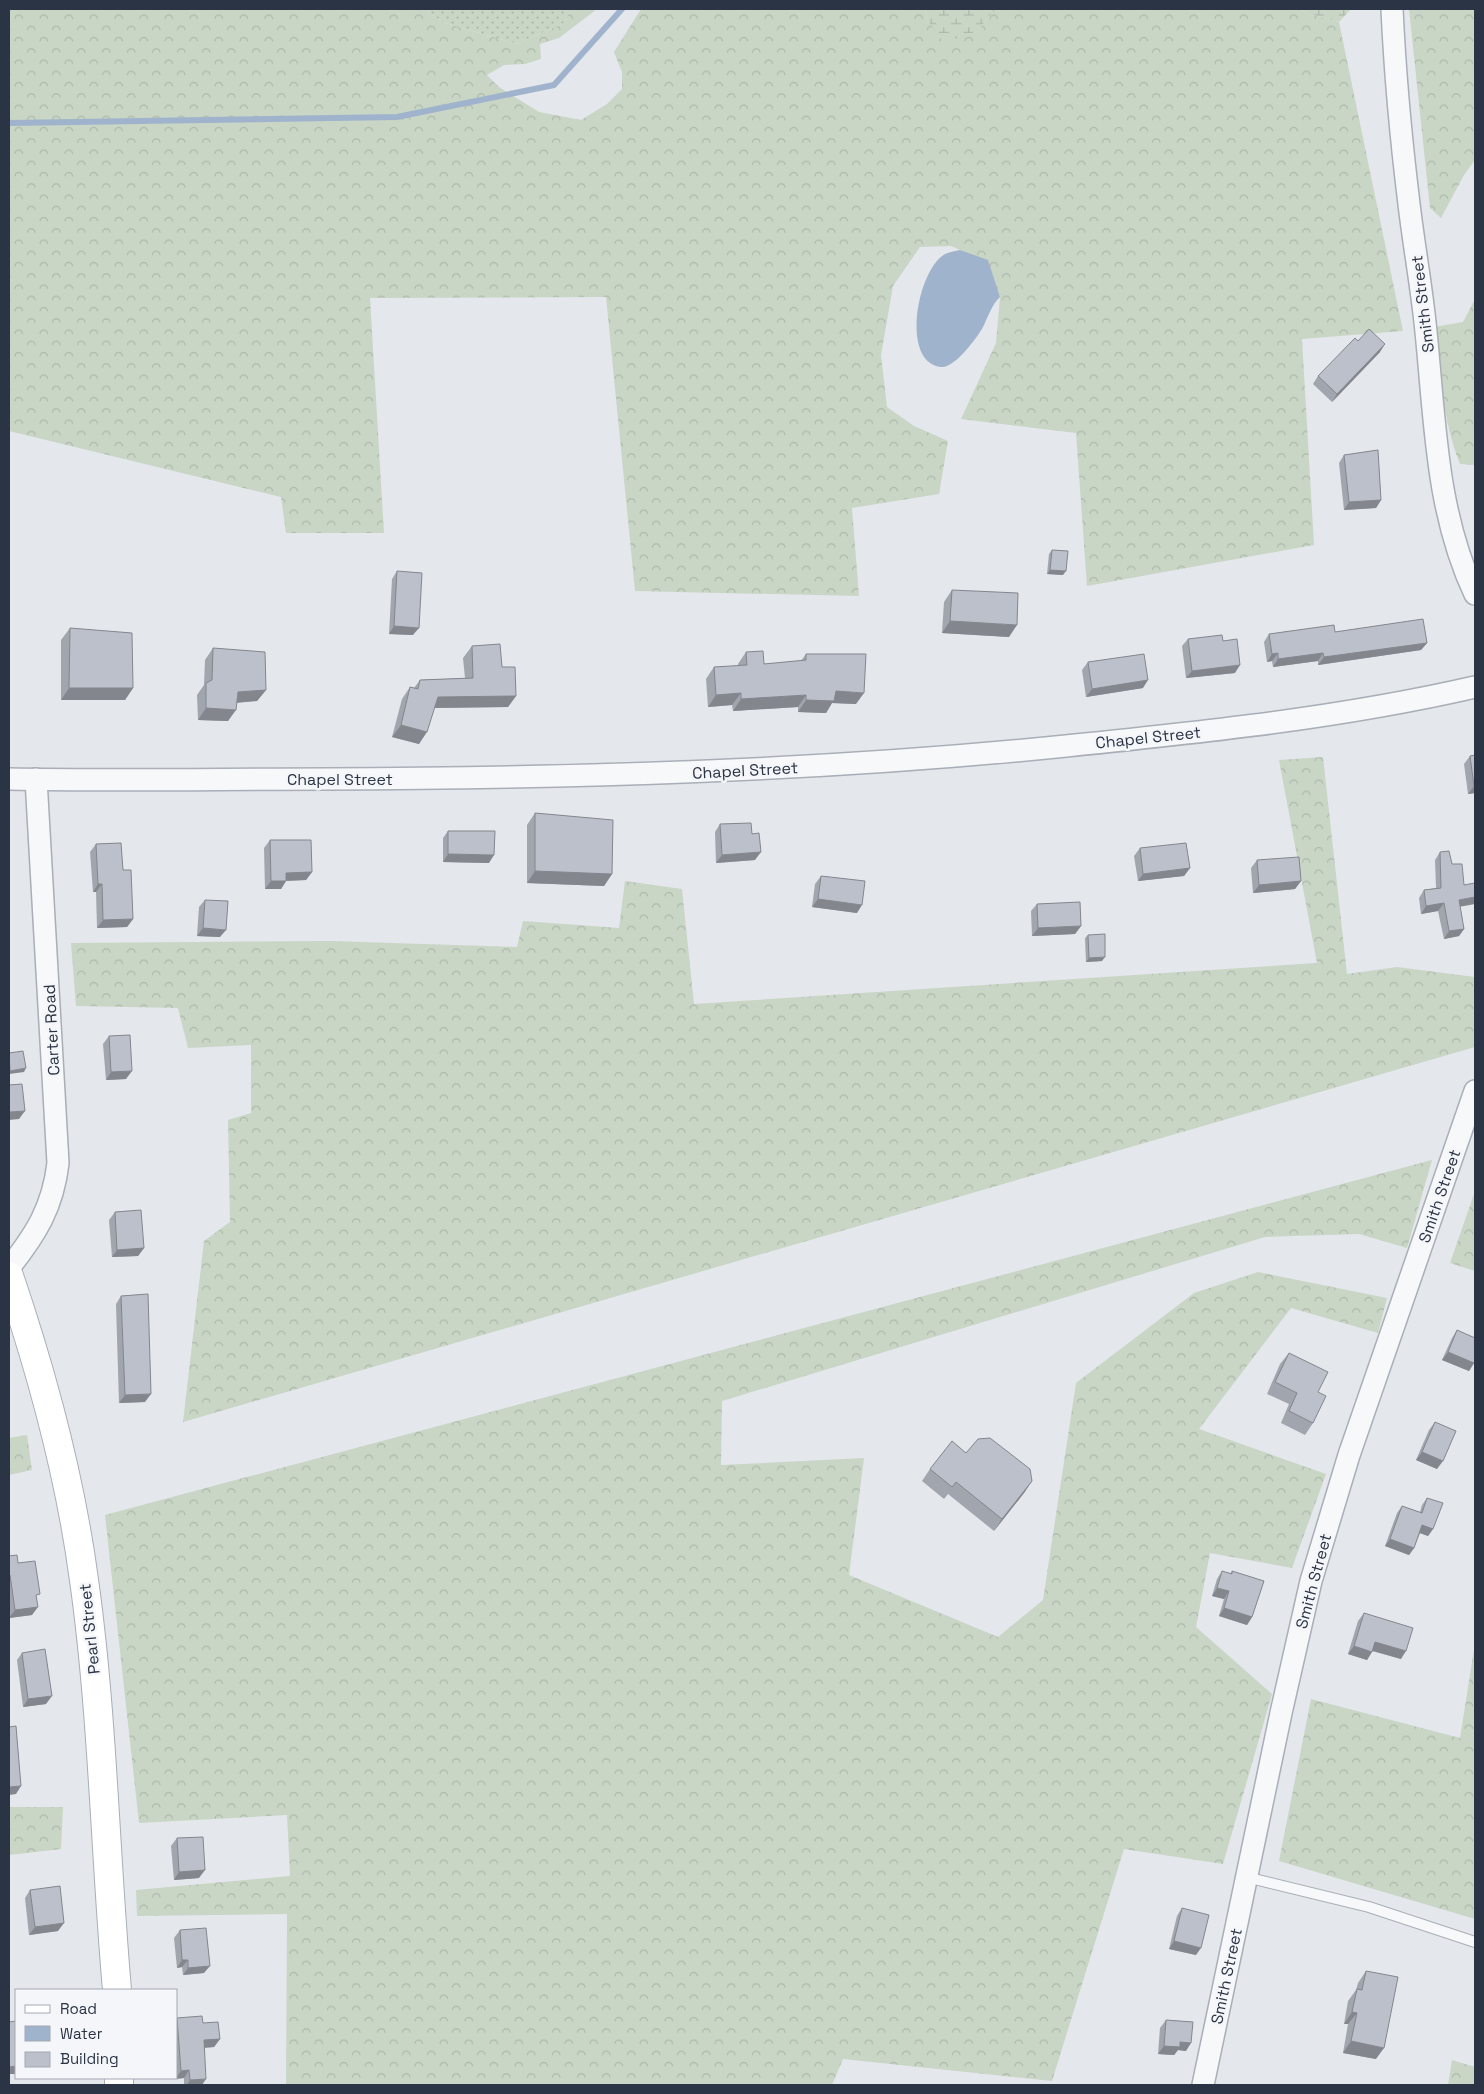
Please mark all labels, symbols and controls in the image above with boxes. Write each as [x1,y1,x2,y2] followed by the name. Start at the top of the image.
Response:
[1406,254,1439,354] street label: Smith Street
[1094,722,1202,753] street label: Chapel Street
[692,757,798,784] street label: Chapel Street
[287,769,393,790] street label: Chapel Street
[39,984,64,1076] street label: Carter Road
[1414,1147,1465,1246] street label: Smith Street
[1291,1531,1336,1631] street label: Smith Street
[74,1583,105,1675] street label: Pearl Street
[1206,1926,1247,2026] street label: Smith Street
[15,1989,178,2079] legend
[60,1999,97,2018] text: Road
[60,2024,103,2043] text: Water
[60,2049,119,2068] text: Building

